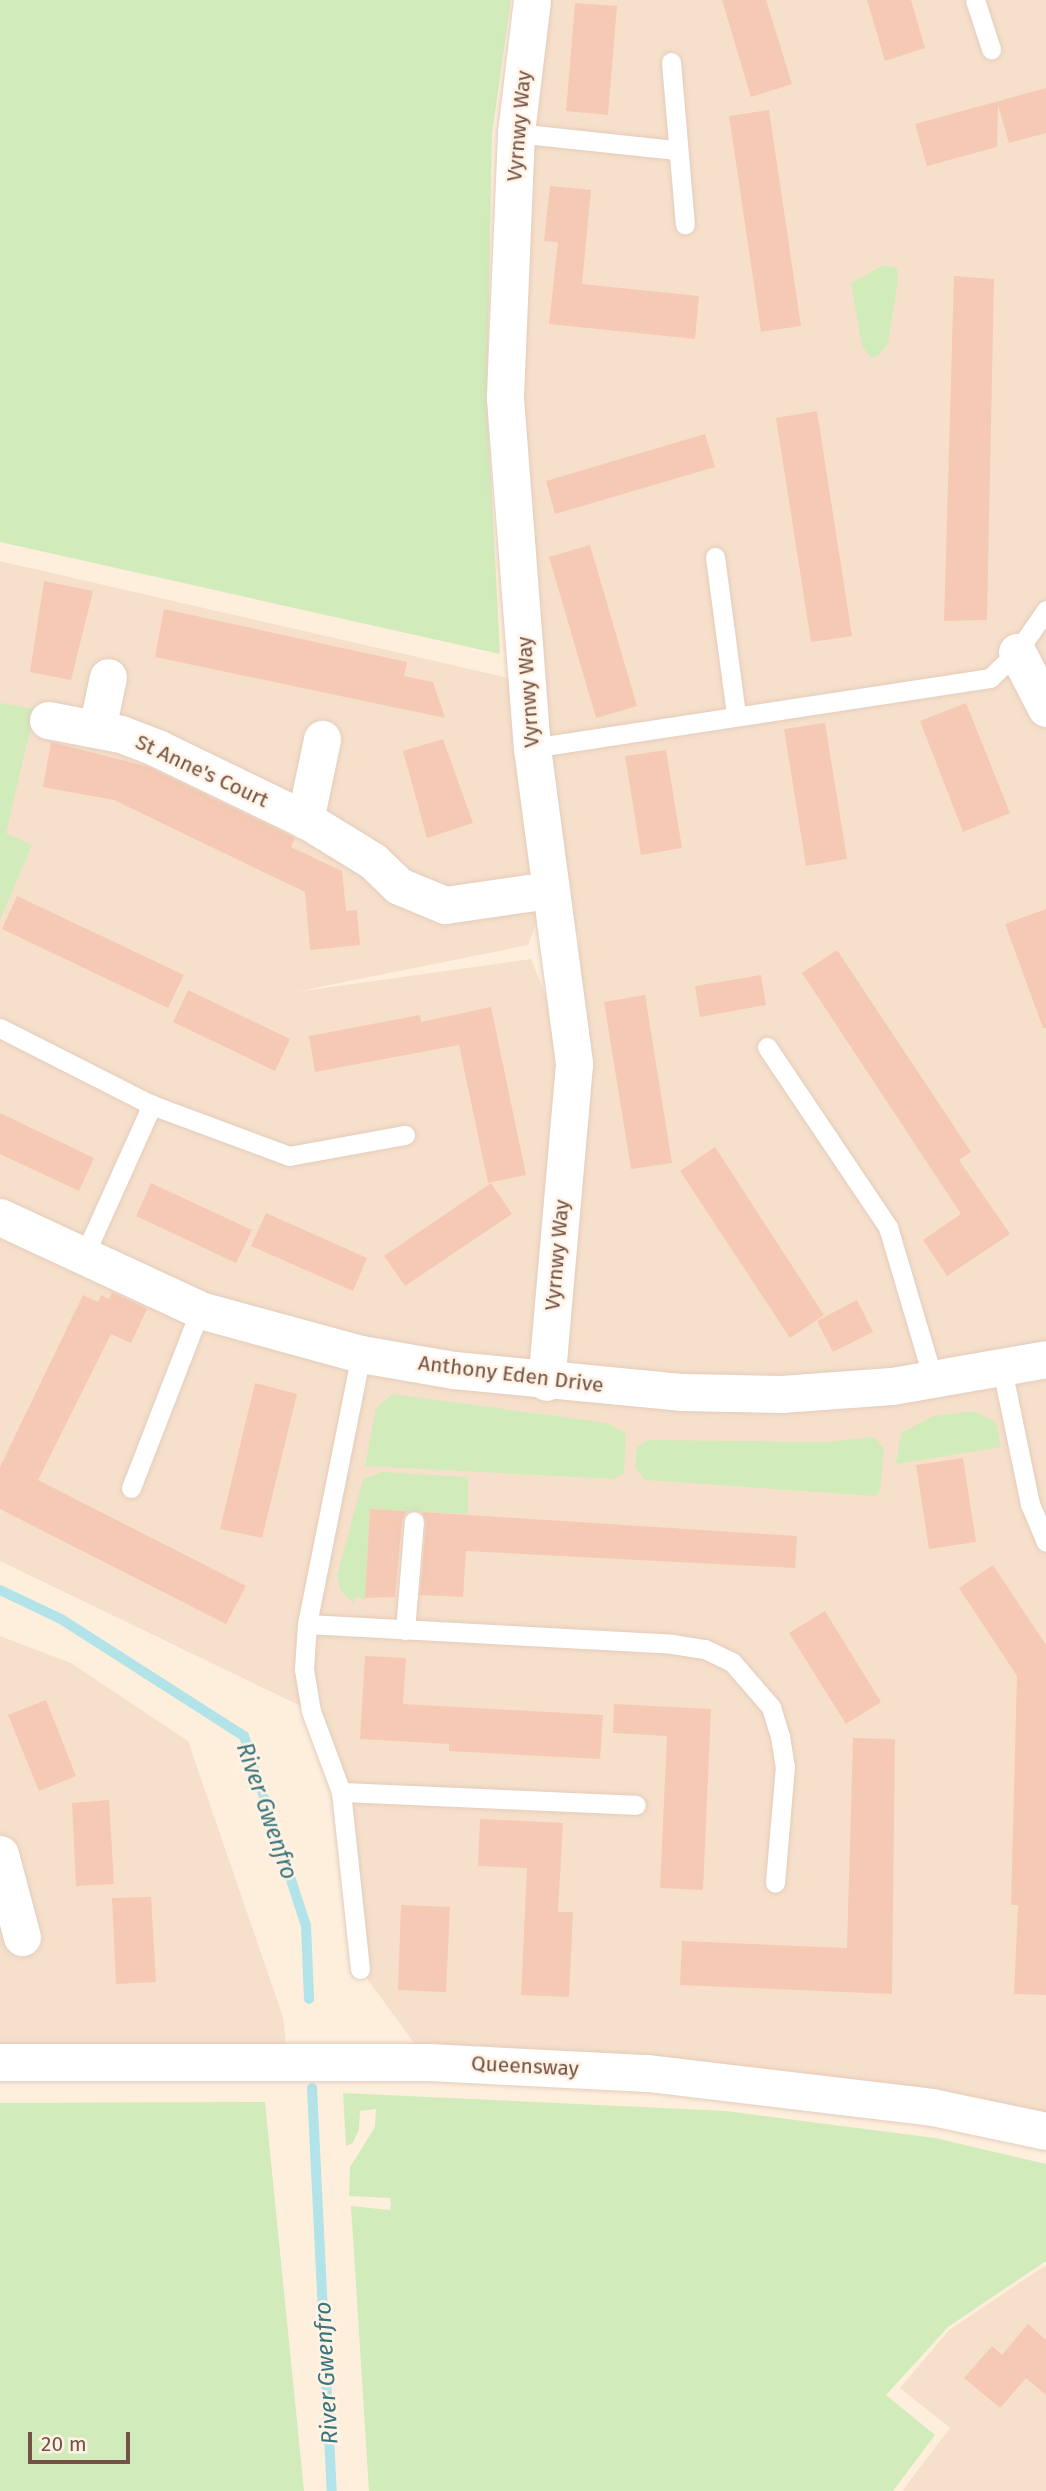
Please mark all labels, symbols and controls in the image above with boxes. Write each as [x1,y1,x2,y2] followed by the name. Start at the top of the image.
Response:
[502,69,536,183] street label: Vyrnwy Way
[512,636,544,748] street label: Vyrnwy Way
[132,729,272,813] street label: St Anne's Court
[540,1198,574,1312] street label: Vyrnwy Way
[417,1350,605,1398] street label: Anthony Eden Drive
[231,1739,303,1883] water label: River Gwenfro
[470,2051,580,2081] street label: Queensway
[308,2301,344,2445] water label: River Gwenfro
[32,2418,133,2462] scale bar
[41,2431,87,2457] text: 20 m

